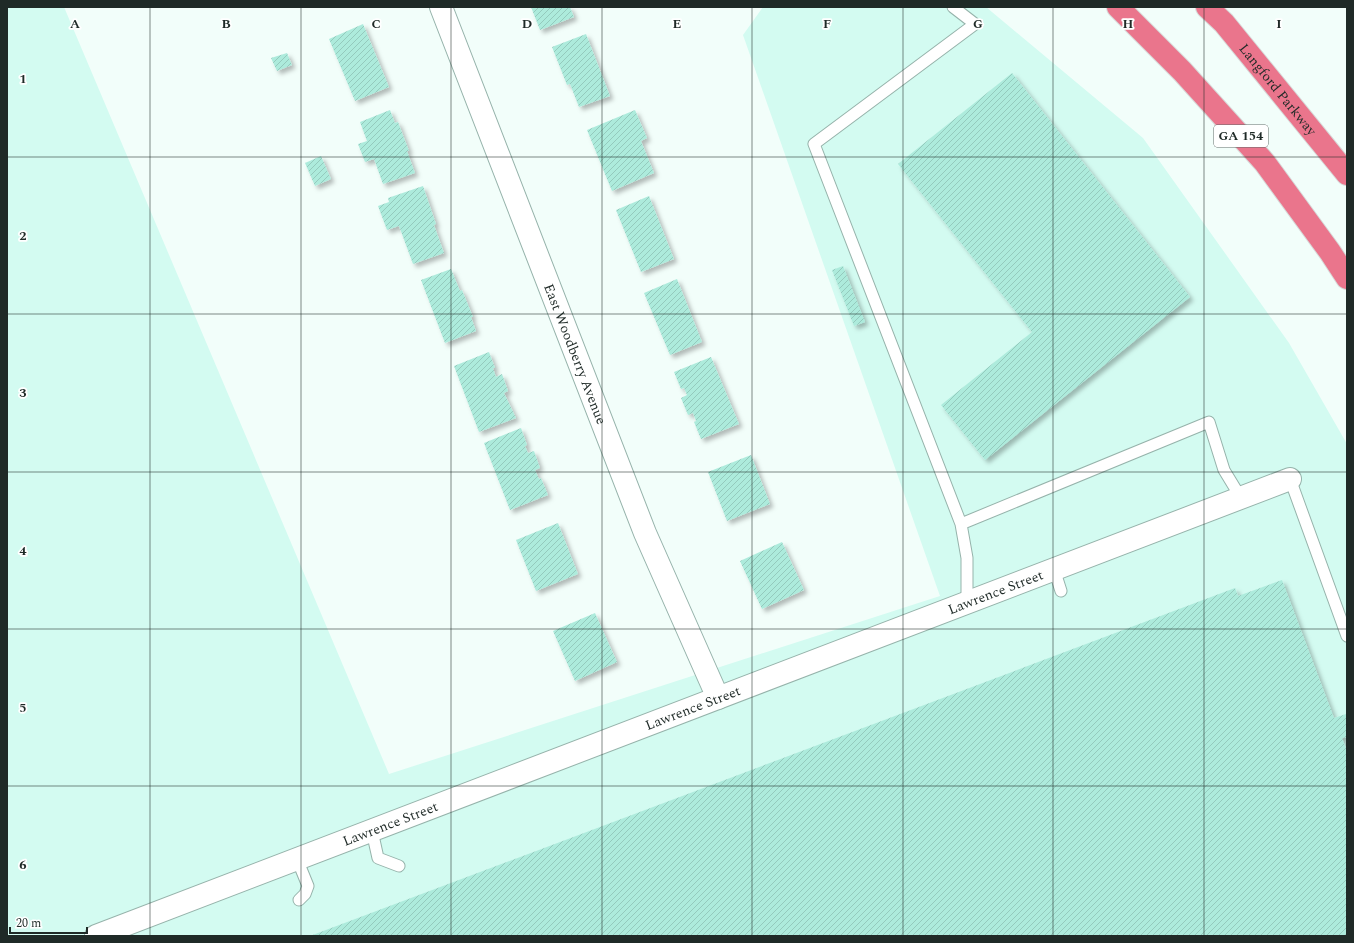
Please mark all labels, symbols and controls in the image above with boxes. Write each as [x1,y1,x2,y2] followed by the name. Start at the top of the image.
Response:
[70,14,80,34] text: A
[221,14,231,34] text: B
[371,14,381,34] text: C
[522,14,532,34] text: D
[673,14,682,34] text: E
[823,14,831,34] text: F
[973,14,983,34] text: G
[1123,14,1134,34] text: H
[1276,14,1282,34] text: I
[1234,39,1323,141] street label: Langford Parkway
[19,69,27,89] text: 1
[1214,125,1268,147] road number: GA 154
[19,226,27,246] text: 2
[539,280,612,427] street label: East Woodberry Avenue
[19,383,27,403] text: 3
[19,541,27,561] text: 4
[945,564,1046,620] street label: Lawrence Street
[642,680,744,735] street label: Lawrence Street
[19,698,27,718] text: 5
[339,796,441,851] street label: Lawrence Street
[19,855,27,875] text: 6
[10,909,87,935] scale bar
[16,914,41,933] text: 20 m

